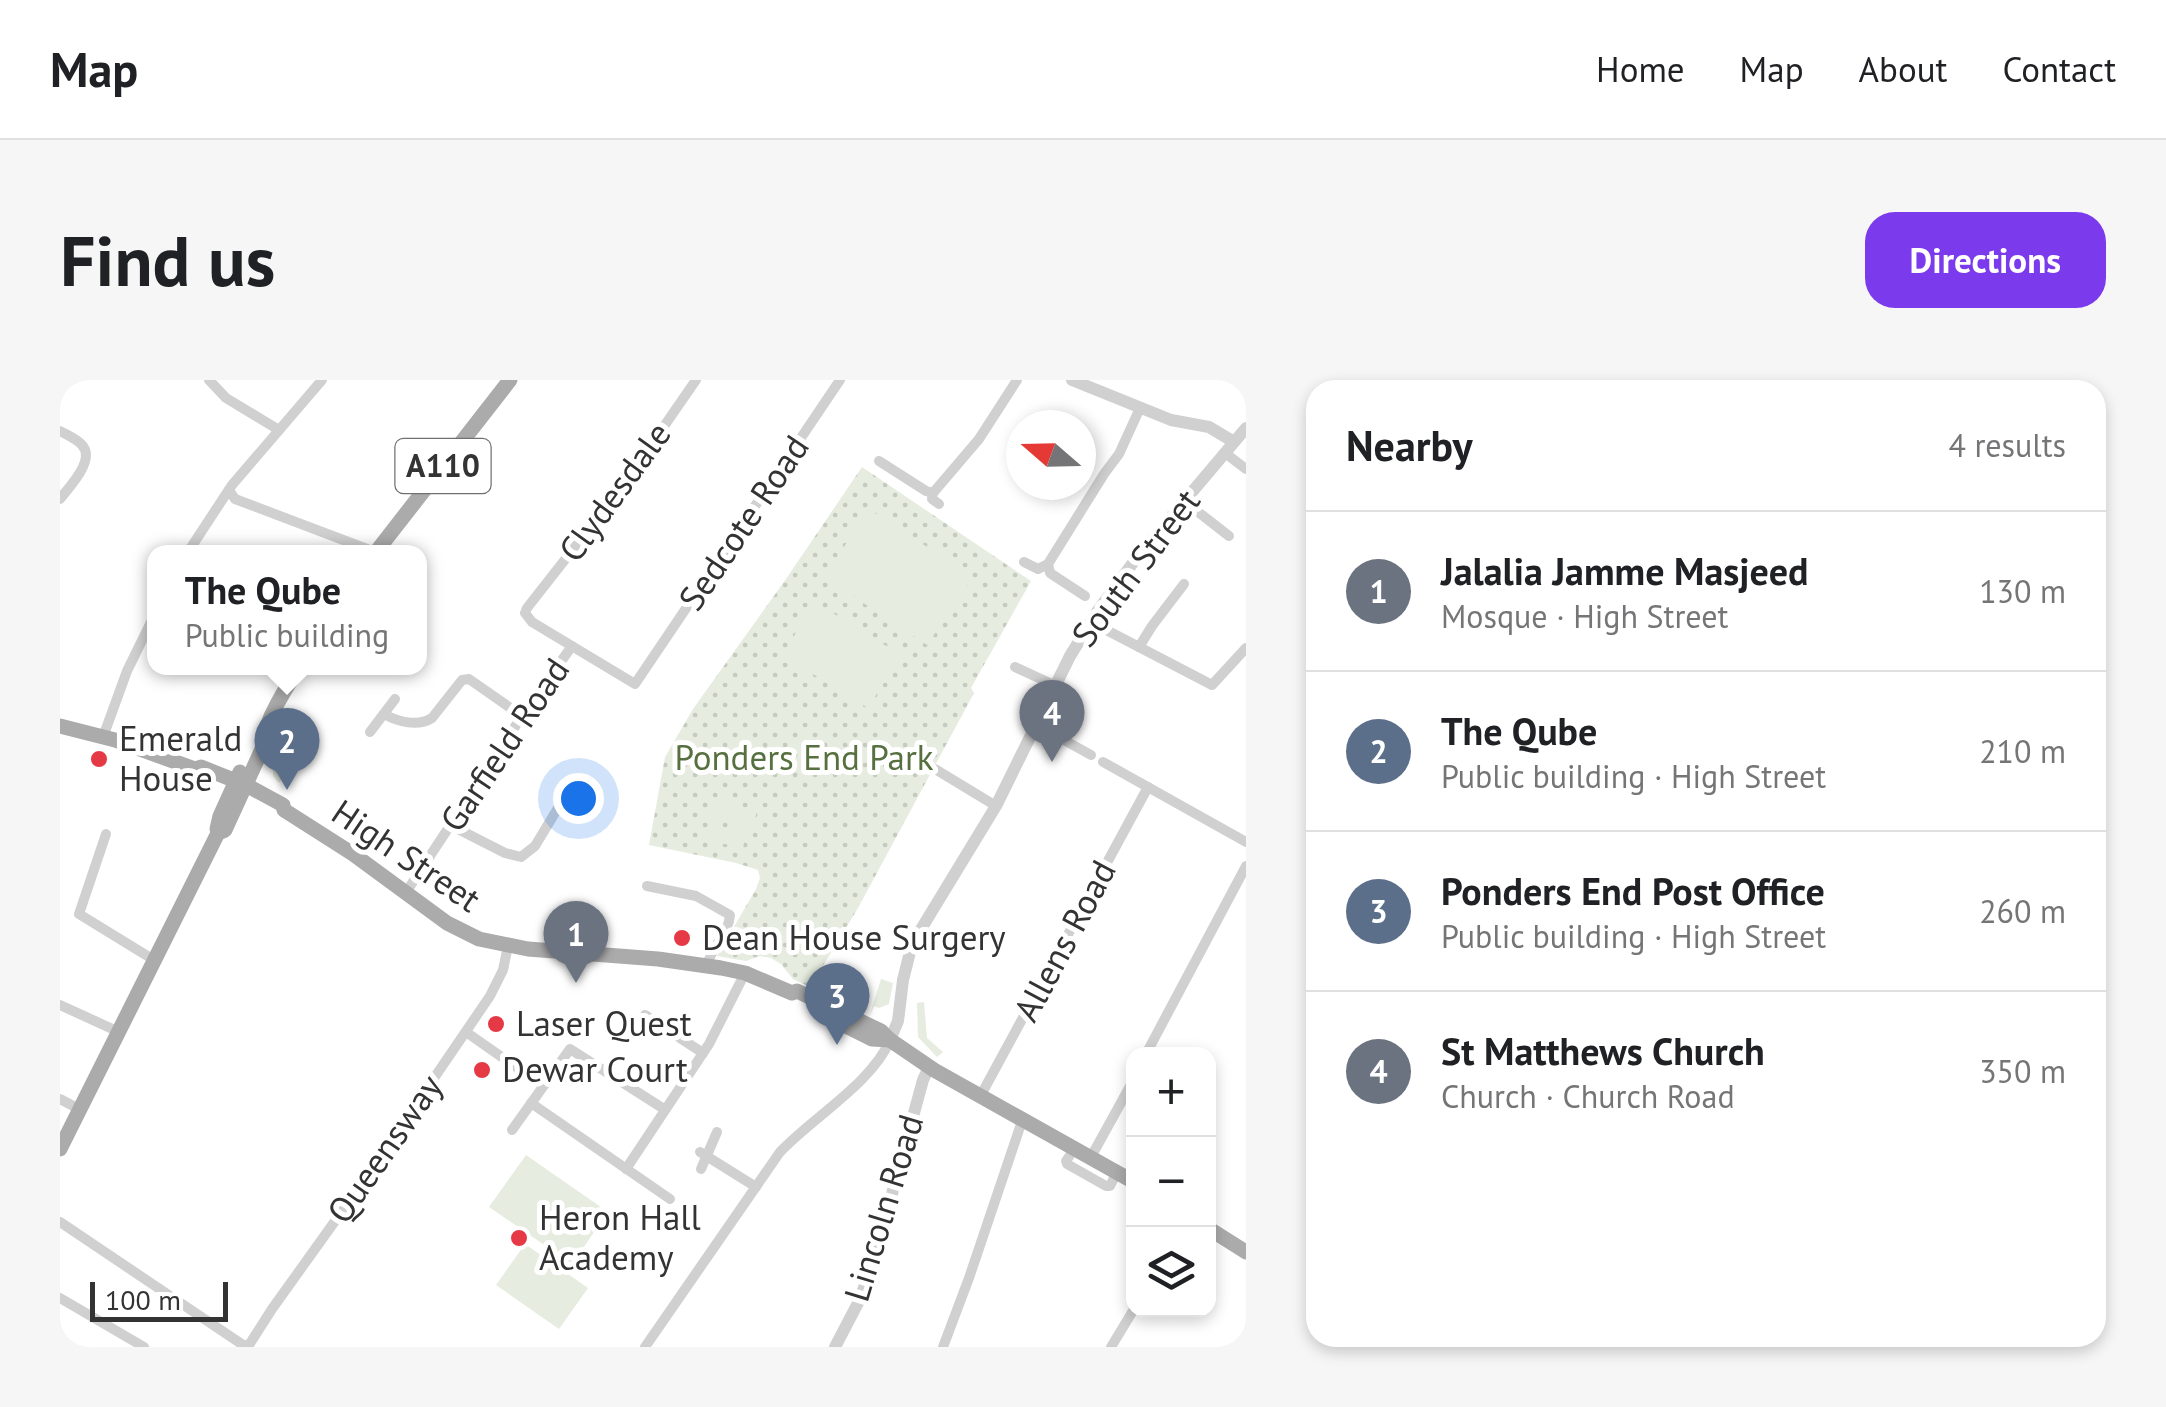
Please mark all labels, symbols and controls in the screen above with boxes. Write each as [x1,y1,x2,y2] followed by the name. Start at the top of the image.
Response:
[50,38,138,100] text: Map
[1596,46,1685,92] text: Home
[1740,46,1804,92] text: Map
[1859,46,1947,92] text: About
[2002,46,2116,92] text: Contact
[1865,212,2106,308] button: Directions
[60,215,275,305] text: Find us
[1006,410,1096,500] north arrow
[548,412,680,570] street label: Clydesdale
[1346,418,1473,473] text: Nearby
[1948,424,2066,466] text: 4 results
[668,426,819,619] street label: Sedcote Road
[396,439,490,493] road number: A110
[1061,479,1210,656] street label: South Street
[147,545,427,675] popup
[1441,546,1808,595] text: Jalalia Jamme Masjeed
[185,565,341,614] text: The Qube
[1369,570,1388,612] text: 1
[1979,570,2066,612] text: 130 m
[1441,595,1728,637] text: Mosque · High Street
[185,614,389,656] text: Public building
[429,649,579,840] street label: Garfield Road
[1020,680,1084,762] pin: 4
[1441,706,1597,755] text: The Qube
[254,708,320,790] pin: 2
[119,715,242,801] place label: Emerald House
[1369,730,1388,772] text: 2
[1979,730,2066,772] text: 210 m
[674,734,934,780] park label: Ponders End Park
[88,748,110,770] marker: Emerald House
[1441,755,1826,797] text: Public building · High Street
[553,773,604,824] your location
[323,789,490,922] street label: High Street
[1002,852,1126,1029] street label: Allens Road
[1441,866,1825,915] text: Ponders End Post Office
[1369,890,1388,932] text: 3
[1979,890,2066,932] text: 260 m
[544,900,608,983] pin: 1
[702,914,1006,960] place label: Dean House Surgery
[1441,915,1826,957] text: Public building · High Street
[671,927,693,949] marker: Dean House Surgery
[804,962,870,1045] pin: 3
[516,1000,692,1046] place label: Laser Quest
[485,1013,507,1035] marker: Laser Quest
[1441,1026,1765,1075] text: St Matthews Church
[502,1046,688,1092] place label: Dewar Court
[1126,1047,1216,1317] map controls
[1126,1047,1216,1137] button: +
[1369,1050,1388,1092] text: 4
[1979,1050,2066,1092] text: 350 m
[471,1059,493,1081] marker: Dewar Court
[316,1065,452,1232] street label: Queensway
[1441,1075,1735,1117] text: Church · Church Road
[833,1109,933,1307] street label: Lincoln Road
[1126,1137,1216,1227] button: −
[539,1194,701,1280] place label: Heron Hall Academy
[508,1227,530,1249] marker: Heron Hall Academy
[1126,1227,1216,1317] button: layers
[90,1277,228,1321] scale bar
[105,1281,181,1318] text: 100 m

